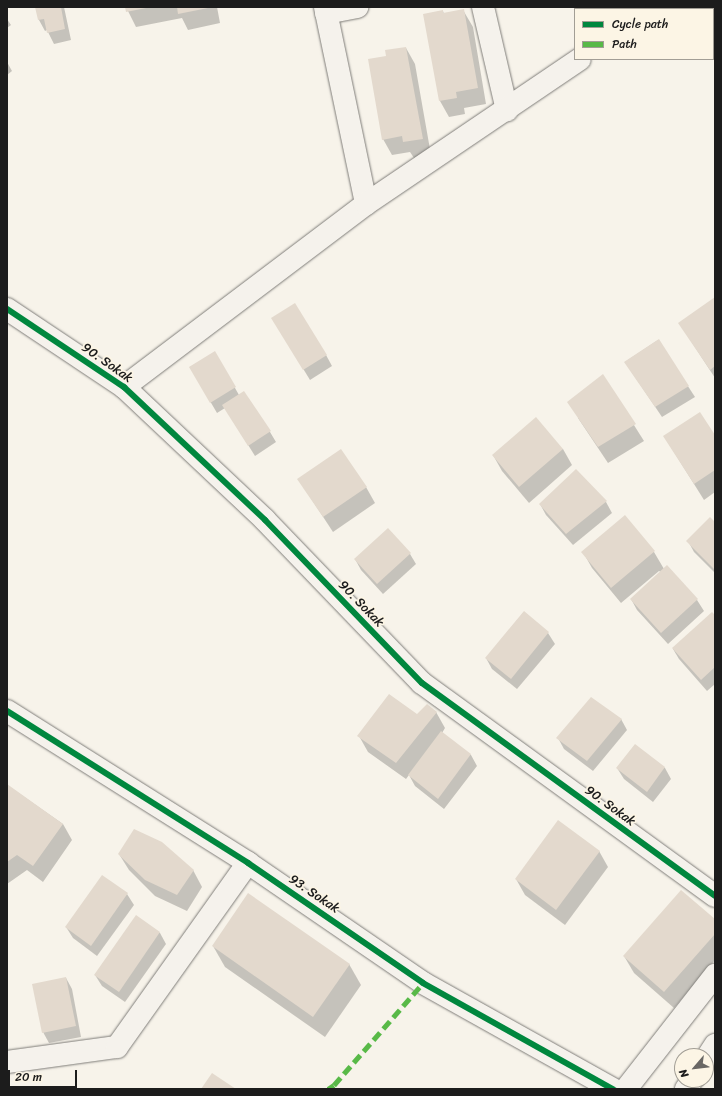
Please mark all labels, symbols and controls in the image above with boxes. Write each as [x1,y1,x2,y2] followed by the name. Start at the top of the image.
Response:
[574,8,714,60] legend
[612,13,668,35] text: Cycle path
[612,33,637,55] text: Path
[79,340,135,386] street label: 90. Sokak
[335,578,387,630] street label: 90. Sokak
[582,782,638,830] street label: 90. Sokak
[286,871,342,917] street label: 93. Sokak
[674,1048,714,1088] north arrow
[10,1062,79,1088] scale bar
[15,1066,42,1088] text: 20 m
[674,1066,694,1081] text: N

